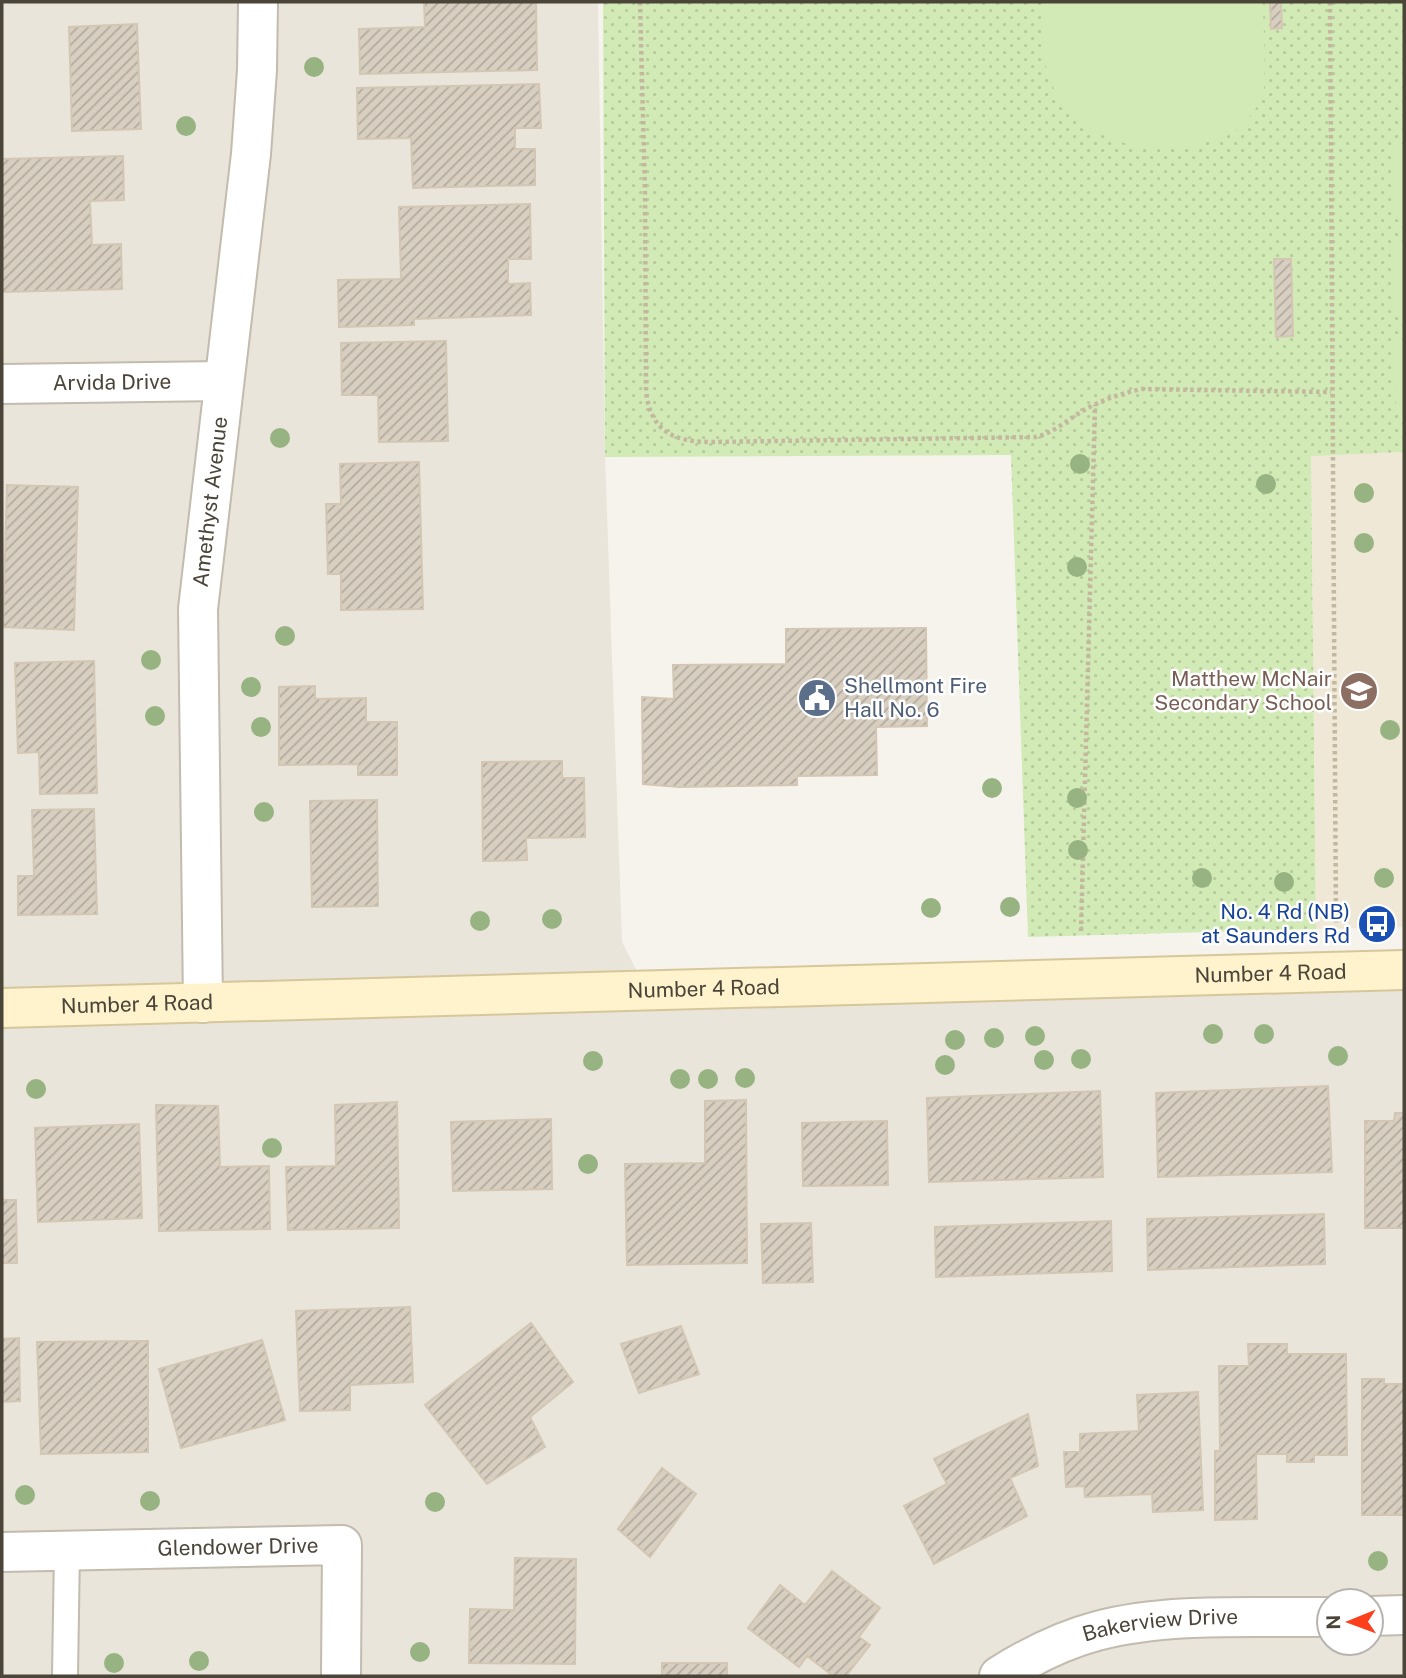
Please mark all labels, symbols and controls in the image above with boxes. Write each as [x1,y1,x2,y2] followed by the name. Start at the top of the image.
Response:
[52,369,172,395] street label: Arvida Drive
[188,415,232,588] street label: Amethyst Avenue
[1154,666,1332,715] place label: Matthew McNair Secondary School
[1338,670,1380,712] school or university icon: Matthew McNair Secondary School
[844,673,987,722] place label: Shellmont Fire Hall No. 6
[796,677,838,719] public building icon: Shellmont Fire Hall No. 6
[1201,899,1350,948] place label: No. 4 Rd (NB) at Saunders Rd
[1356,903,1398,945] bus stop icon: No. 4 Rd (NB) at Saunders Rd
[1194,959,1347,988] street label: Number 4 Road
[627,974,780,1003] street label: Number 4 Road
[61,989,213,1018] street label: Number 4 Road
[157,1532,319,1561] street label: Glendower Drive
[1315,1587,1385,1657] north arrow
[1079,1604,1238,1647] street label: Bakerview Drive
[1322,1615,1344,1630] text: N

